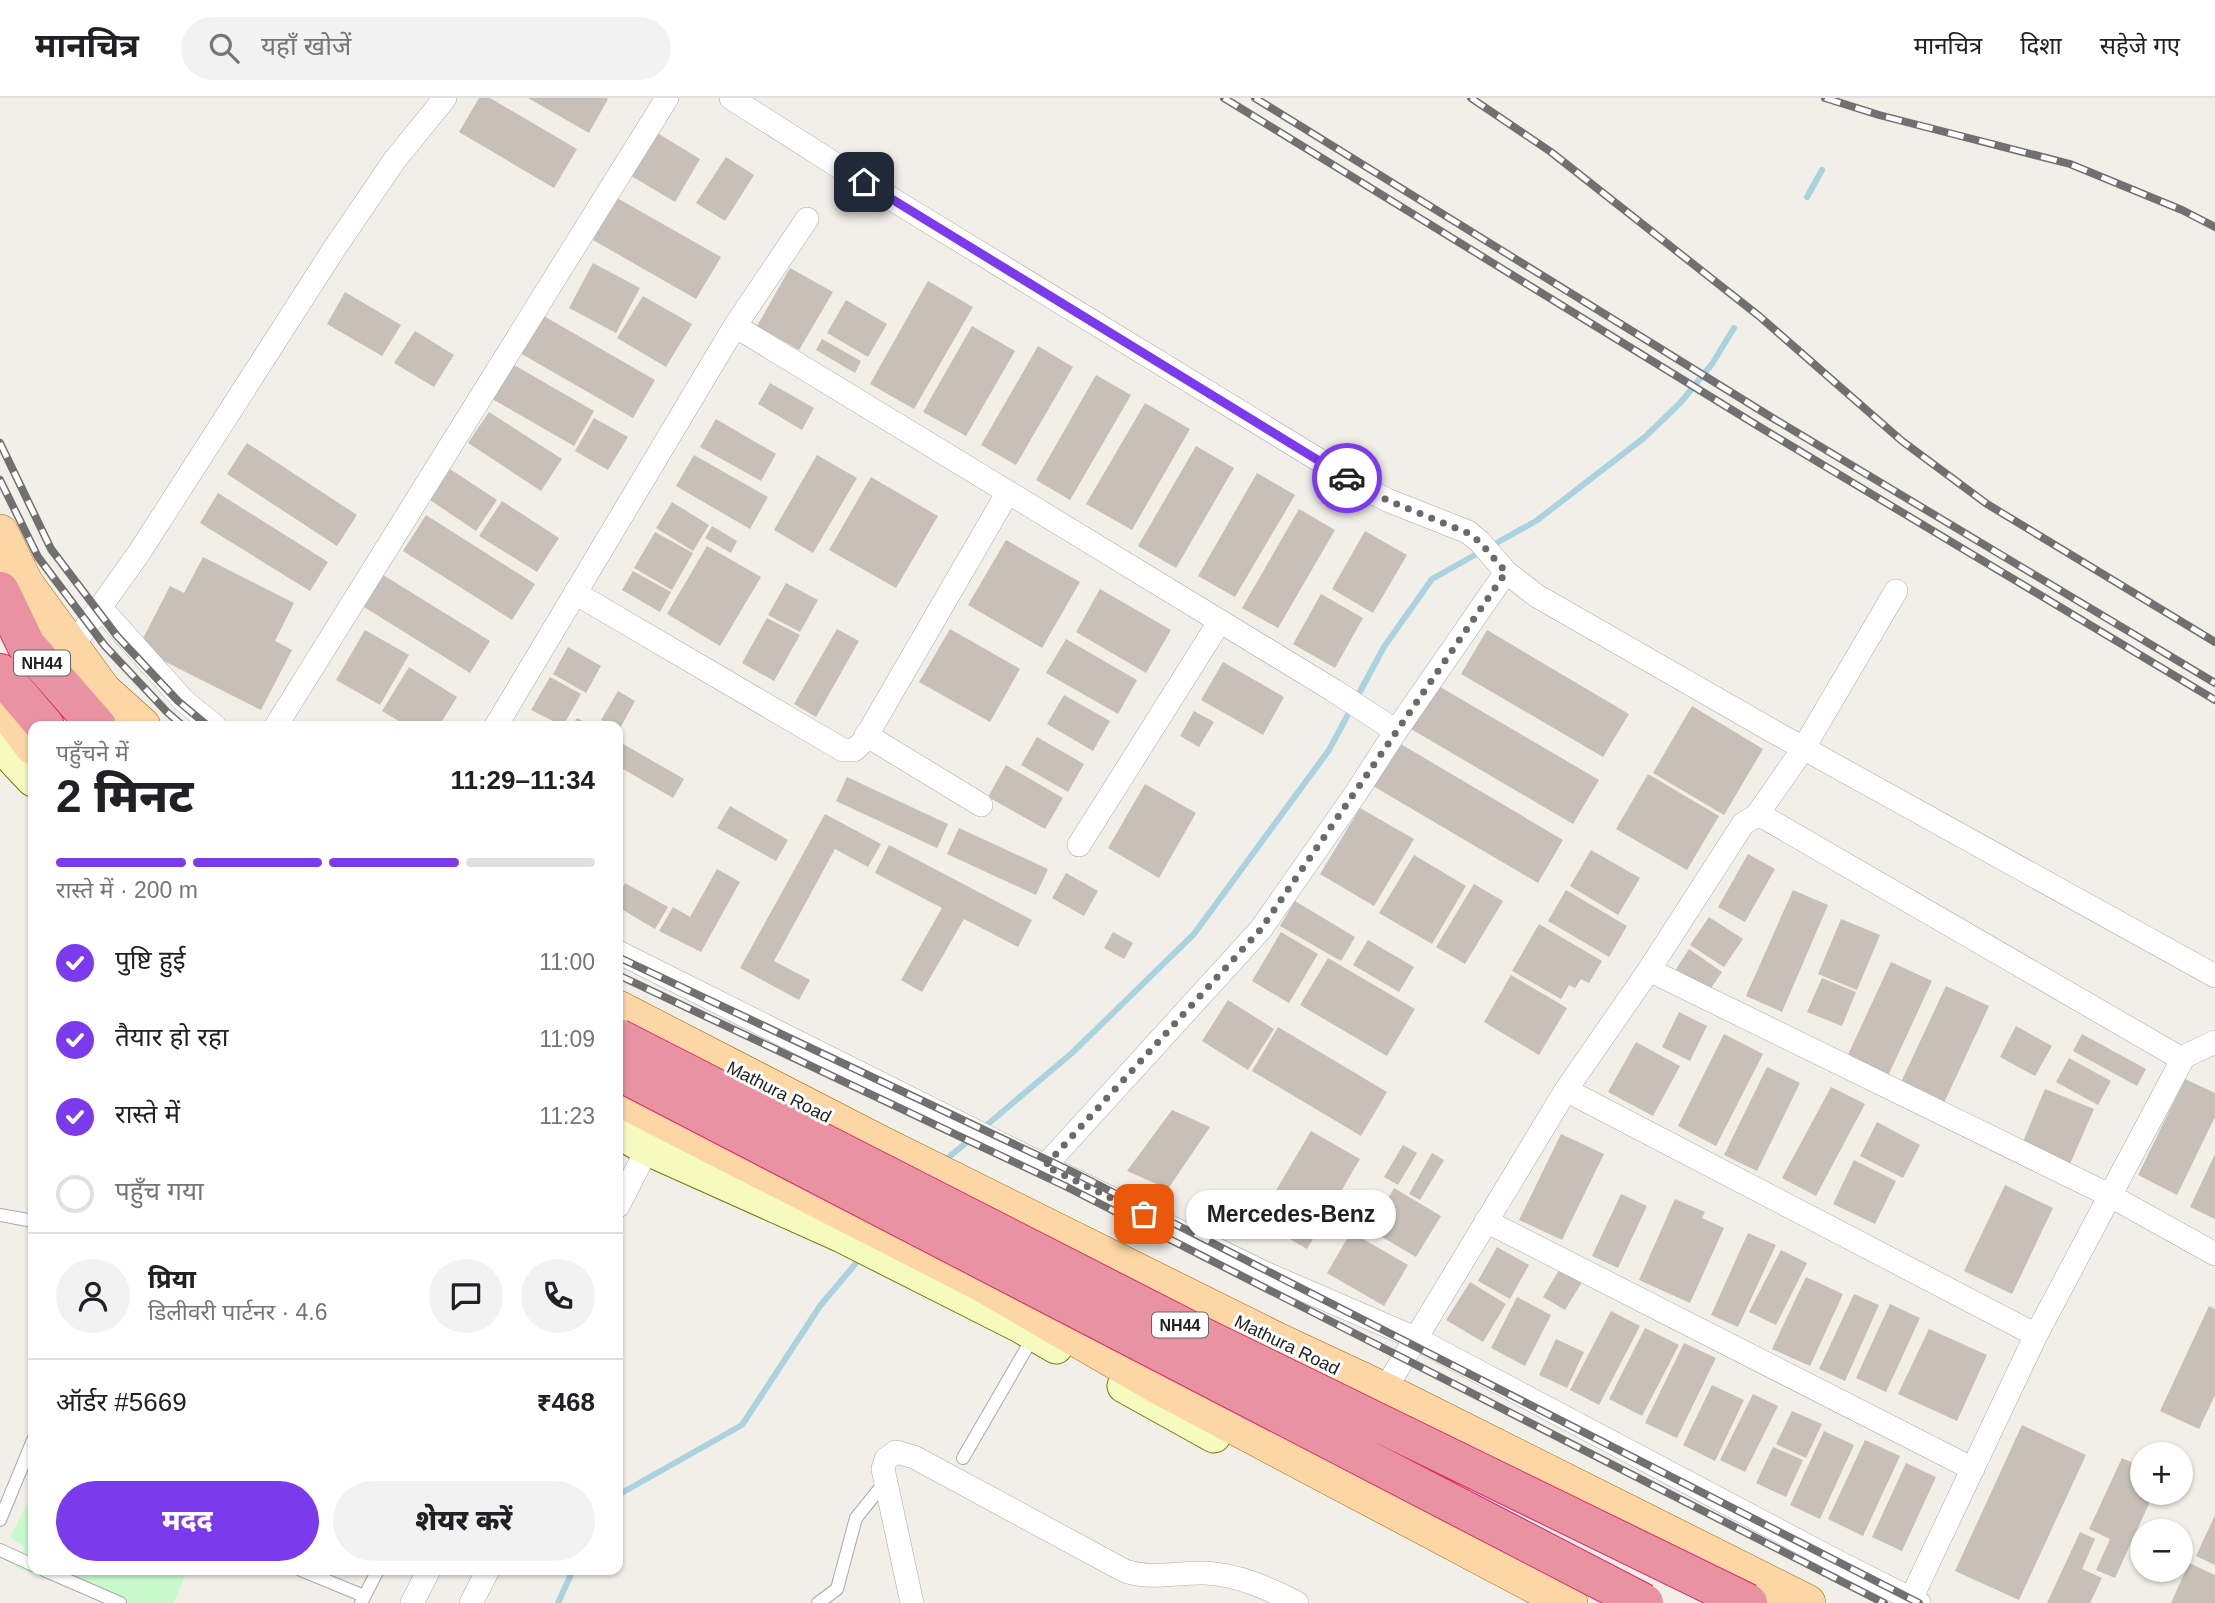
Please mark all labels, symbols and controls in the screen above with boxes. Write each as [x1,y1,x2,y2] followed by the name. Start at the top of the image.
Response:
[181,17,671,80] search box
[35,27,139,64] text: मानचित्र
[205,29,243,67] icon: search
[261,31,351,61] text: यहाँ खोजें
[1914,32,1982,59] text: मानचित्र
[2020,32,2062,59] text: दिशा
[2100,32,2180,59] text: सहेजे गए
[834,152,894,212] pin
[845,163,883,201] icon: home
[1312,443,1382,513] courier
[1328,459,1366,497] icon: car
[14,650,70,676] road number: NH44
[56,740,129,766] text: पहुँचने में
[450,765,595,795] text: 11:29–11:34
[56,770,193,822] text: 2 मिनट
[56,877,198,903] text: रास्ते में · 200 m
[56,944,94,982] icon: check
[115,945,185,975] text: पुष्टि हुई
[539,949,595,975] text: 11:00
[56,1021,94,1059] icon: check
[115,1022,228,1052] text: तैयार हो रहा
[539,1026,595,1052] text: 11:09
[724,1057,834,1127] street label: Mathura Road
[56,1098,94,1136] icon: check
[115,1099,180,1129] text: रास्ते में
[539,1103,595,1129] text: 11:23
[115,1176,204,1206] text: पहुँच गया
[1114,1184,1174,1244] pin
[1186,1190,1396,1238] callout: Mercedes-Benz
[1125,1195,1163,1233] icon: bag
[1207,1201,1375,1227] text: Mercedes-Benz
[56,1259,130,1333] button: person
[429,1259,503,1333] button: chat
[521,1259,595,1333] button: phone
[148,1264,196,1294] text: प्रिया
[148,1299,328,1325] text: डिलीवरी पार्टनर · 4.6
[1231,1311,1343,1379] street label: Mathura Road
[1152,1312,1208,1338] road number: NH44
[56,1387,187,1417] text: ऑर्डर #5669
[537,1387,595,1417] text: ₹468
[2130,1442,2193,1582] map controls
[2130,1442,2193,1505] button: +
[56,1481,319,1561] button: मदद
[333,1481,595,1561] button: शेयर करें
[2130,1519,2193,1582] button: −

